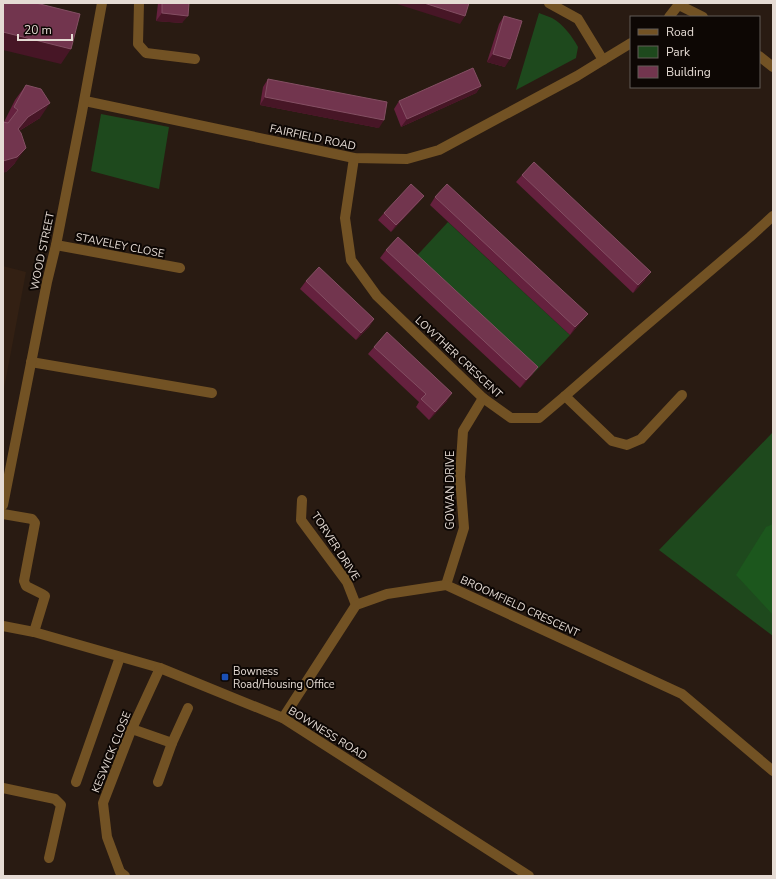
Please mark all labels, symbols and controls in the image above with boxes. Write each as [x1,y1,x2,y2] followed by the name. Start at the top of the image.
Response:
[18,16,72,42] scale bar
[630,16,760,88] legend
[24,22,52,38] text: 20 m
[666,24,694,40] text: Road
[666,44,691,60] text: Park
[666,64,711,80] text: Building
[268,121,357,154] street label: FAIRFIELD ROAD
[27,210,58,292] street label: WOOD STREET
[74,230,166,261] street label: STAVELEY CLOSE
[412,313,506,402] street label: LOWTHER CRESCENT
[443,450,458,530] street label: GOWAN DRIVE
[308,509,363,583] street label: TORVER DRIVE
[458,572,582,641] street label: BROOMFIELD CRESCENT
[233,664,335,692] place label: Bowness Road/Housing Office
[220,672,230,682] marker: Bowness Road/Housing Office
[285,703,370,764] street label: BOWNESS ROAD
[88,709,135,795] street label: KESWICK CLOSE

